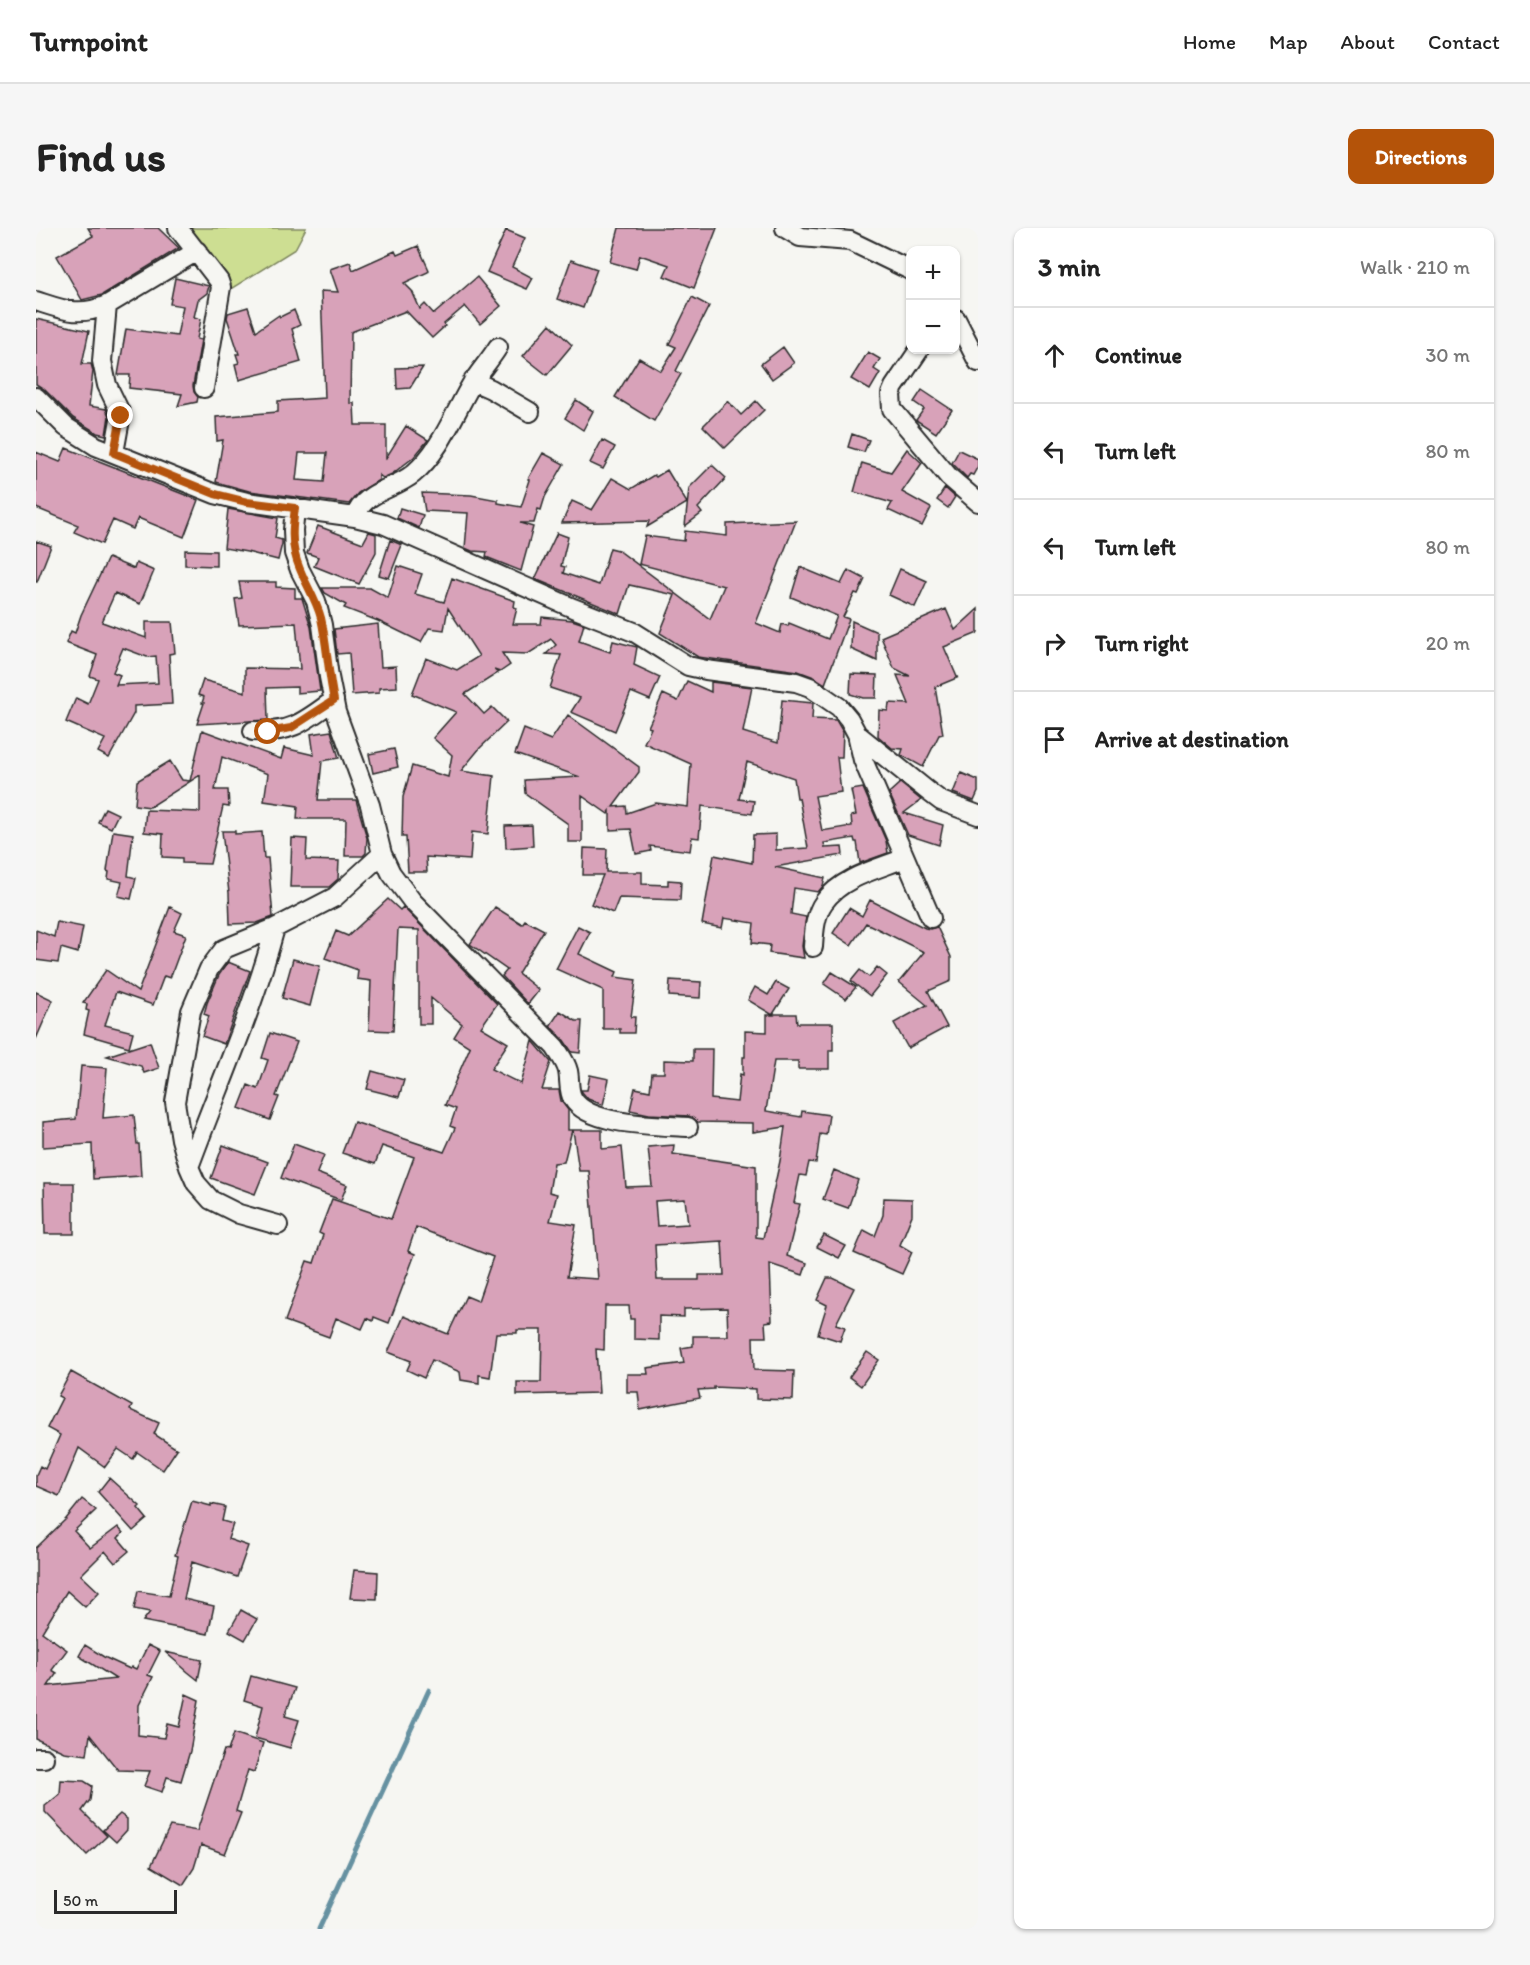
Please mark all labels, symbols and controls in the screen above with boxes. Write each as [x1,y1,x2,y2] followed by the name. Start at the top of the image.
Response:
[30,24,148,58] text: Turnpoint
[1183,29,1236,54] text: Home
[1269,29,1308,54] text: Map
[1341,29,1395,54] text: About
[1428,29,1500,54] text: Contact
[1348,129,1494,184] button: Directions
[36,131,166,182] text: Find us
[906,246,960,354] map controls
[906,246,960,300] button: +
[1038,251,1100,283] text: 3 min
[1360,255,1470,279] text: Walk · 210 m
[906,300,960,354] button: −
[1038,339,1071,372] icon: ahead
[1095,342,1182,369] text: Continue
[1425,343,1470,367] text: 30 m
[107,402,133,428] route end
[1038,435,1071,468] icon: left
[1095,438,1176,465] text: Turn left
[1425,439,1470,463] text: 80 m
[1038,531,1071,564] icon: left
[1095,534,1176,561] text: Turn left
[1425,535,1470,559] text: 80 m
[1038,627,1071,660] icon: right
[1095,630,1189,657] text: Turn right
[1426,631,1470,655] text: 20 m
[254,718,280,744] route start
[1038,723,1071,756] icon: arrive
[1095,726,1289,753] text: Arrive at destination
[54,1887,177,1914] scale bar
[63,1891,98,1910] text: 50 m

